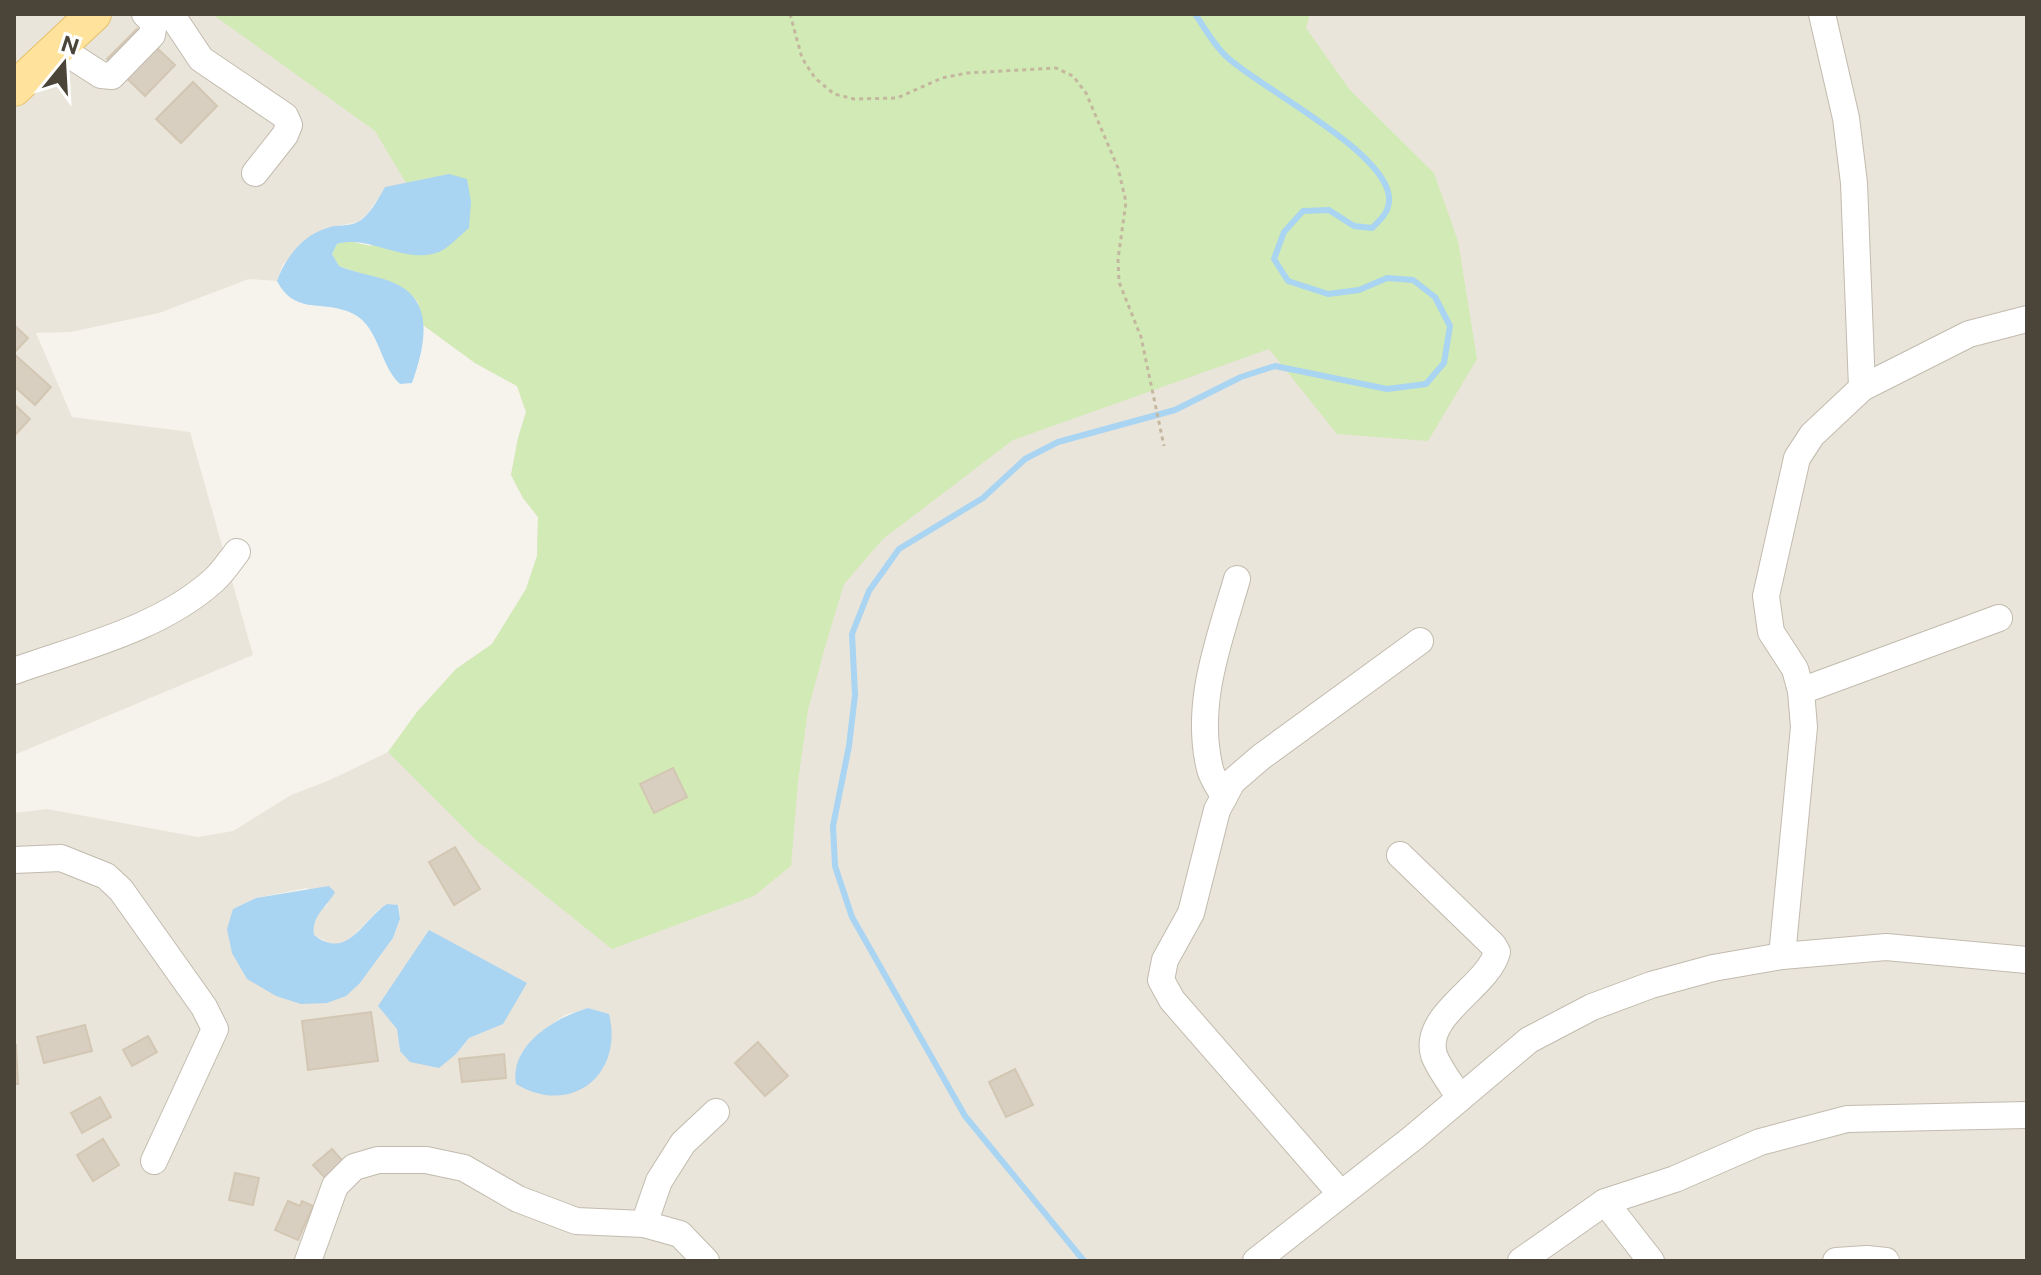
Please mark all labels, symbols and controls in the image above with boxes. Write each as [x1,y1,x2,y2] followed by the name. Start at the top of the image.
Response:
[24,24,104,104] north arrow
[58,30,82,60] text: N

